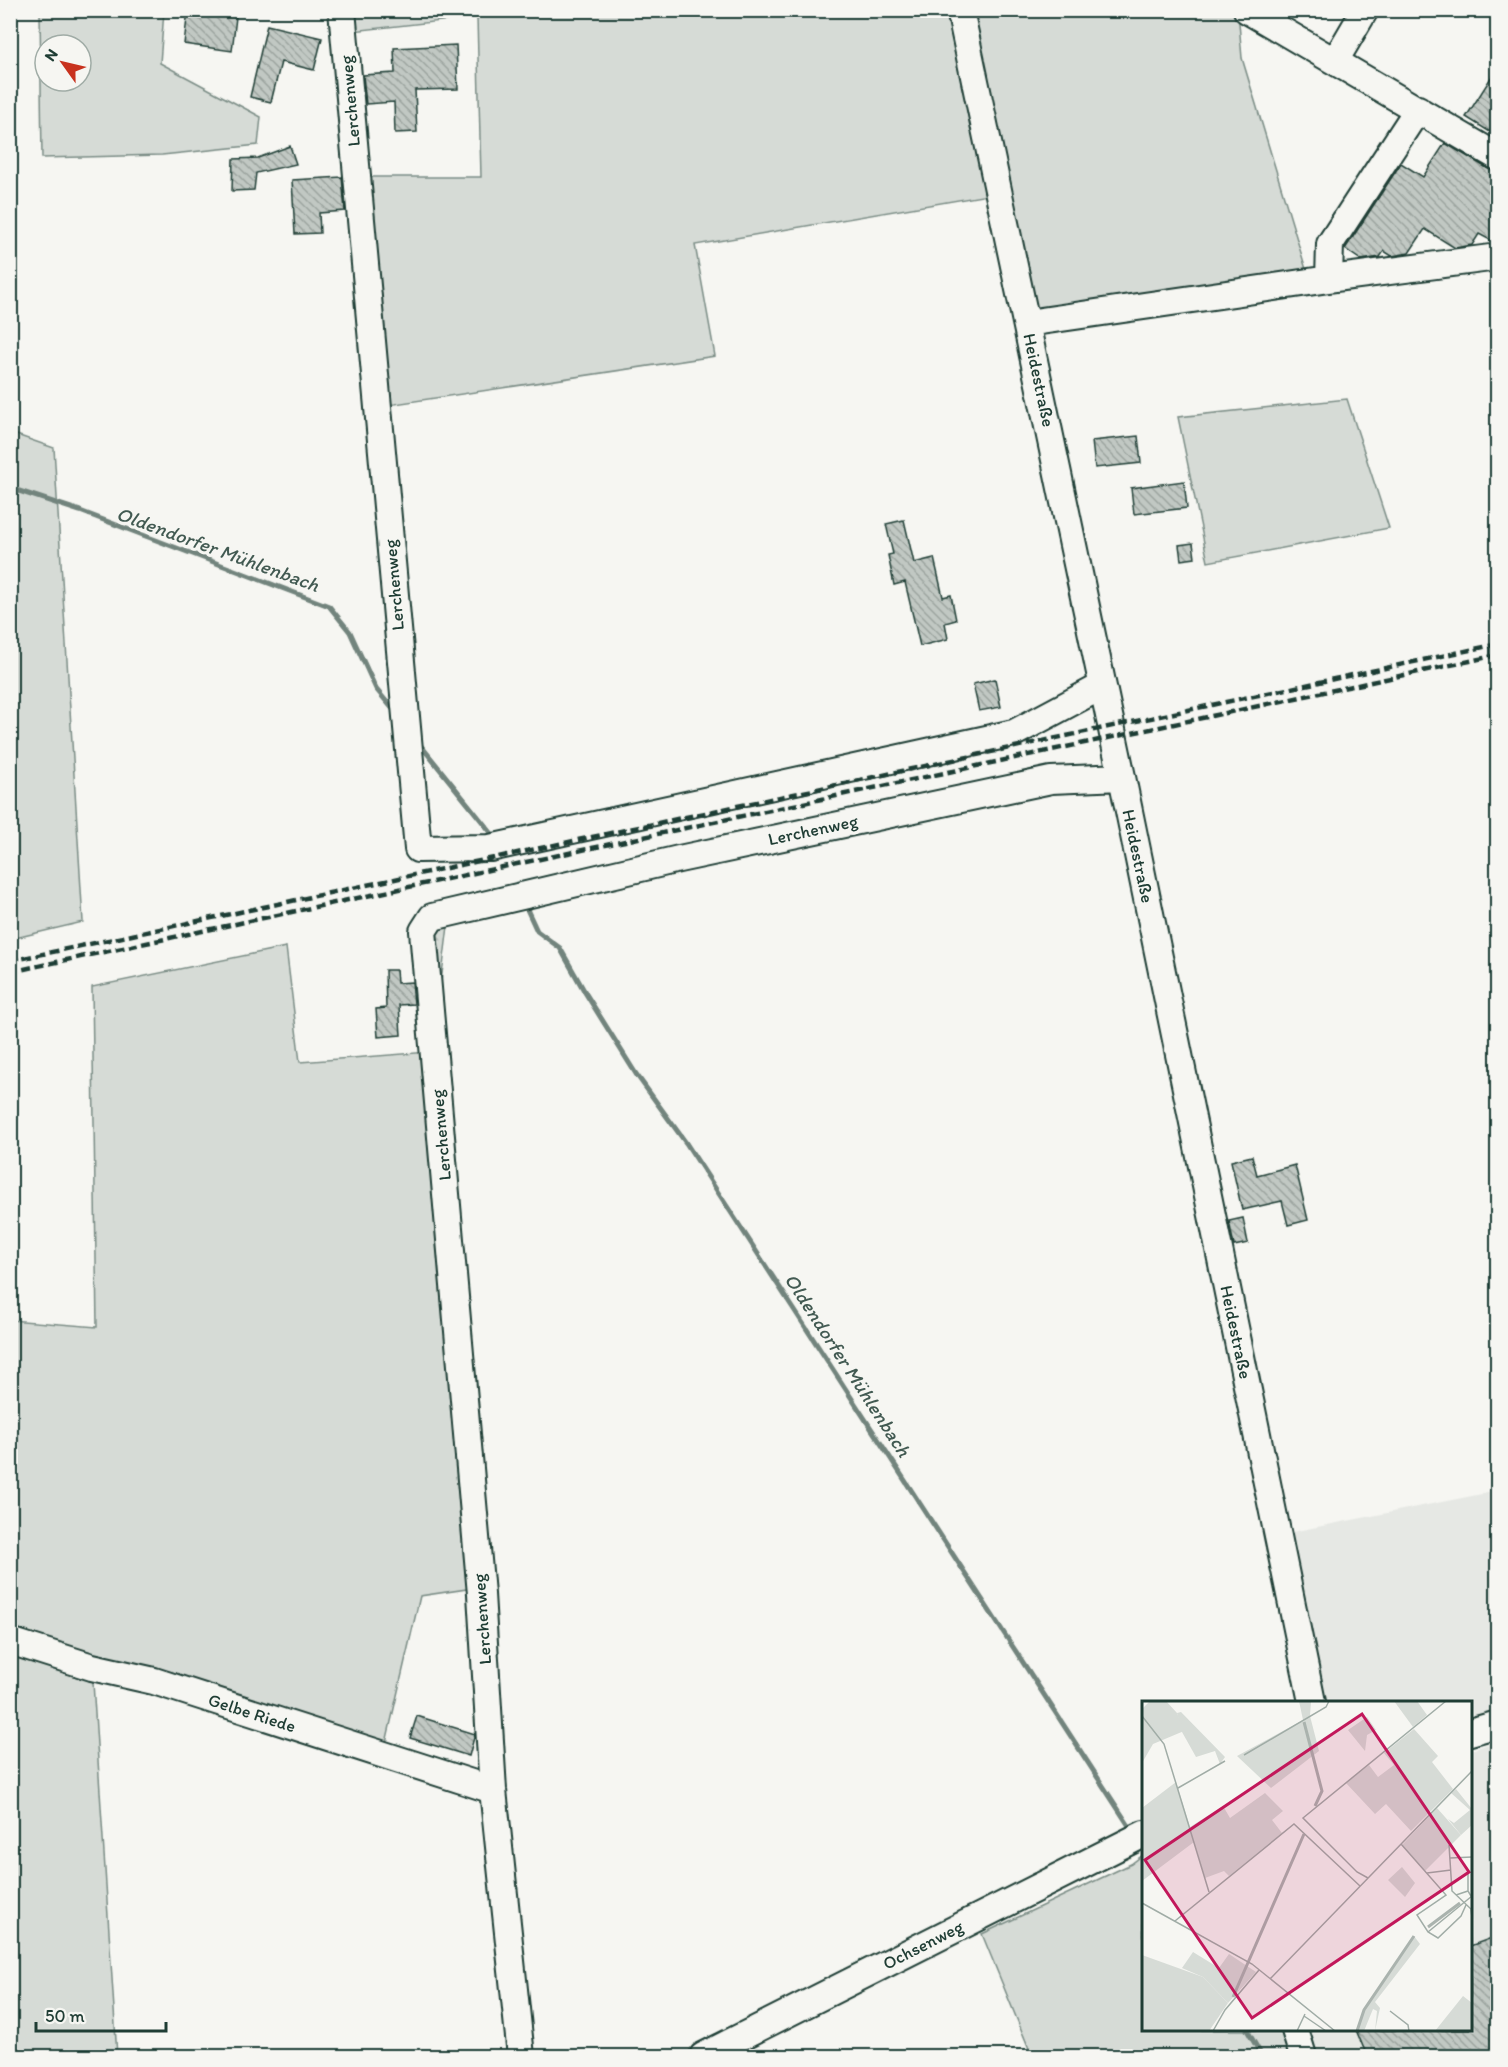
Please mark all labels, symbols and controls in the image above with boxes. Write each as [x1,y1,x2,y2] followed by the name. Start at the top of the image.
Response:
[33,33,93,93] north arrow
[40,45,62,65] text: N
[335,54,365,148] street label: Lerchenweg
[1018,331,1060,429] street label: Heidestraße
[113,501,323,597] water label: Oldendorfer Mühlenbach
[379,538,409,632] street label: Lerchenweg
[1117,807,1159,905] street label: Heidestraße
[766,810,861,850] street label: Lerchenweg
[426,1088,456,1182] street label: Lerchenweg
[780,1269,916,1461] water label: Oldendorfer Mühlenbach
[1215,1283,1257,1381] street label: Heidestraße
[468,1572,496,1665] street label: Lerchenweg
[205,1689,299,1737] street label: Gelbe Riede
[1142,1701,1472,2031] inset map
[879,1915,968,1975] street label: Ochsenweg
[36,1995,166,2033] scale bar
[45,2005,85,2027] text: 50 m

